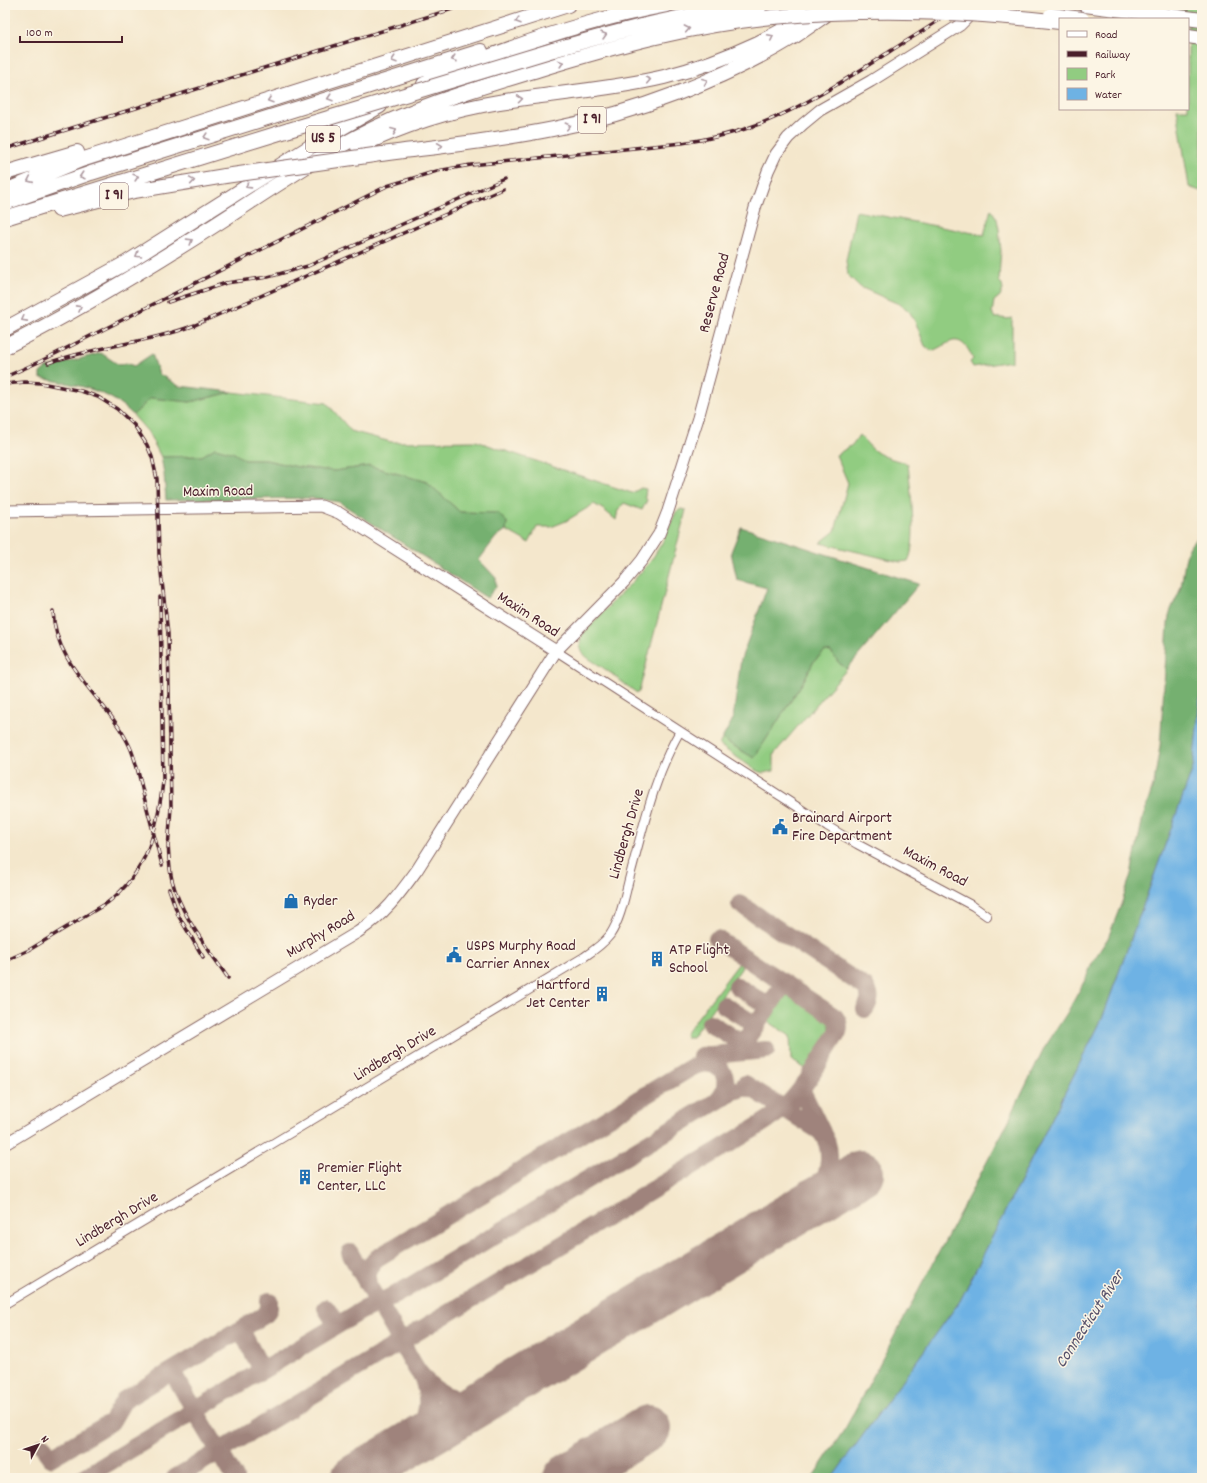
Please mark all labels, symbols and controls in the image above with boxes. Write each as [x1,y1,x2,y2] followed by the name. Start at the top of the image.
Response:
[515,16,522,25] one-way arrow
[20,18,122,44] scale bar
[1059,18,1189,110] legend
[26,25,53,42] text: 100 m
[684,26,690,34] one-way arrow
[1095,27,1117,44] text: Road
[600,31,607,40] one-way arrow
[766,34,774,42] one-way arrow
[1095,47,1131,64] text: Railway
[450,54,457,63] one-way arrow
[391,55,398,64] one-way arrow
[558,59,565,68] one-way arrow
[1095,67,1116,84] text: Park
[645,77,652,85] one-way arrow
[701,78,708,86] one-way arrow
[1095,87,1122,104] text: Water
[327,94,334,102] one-way arrow
[267,95,274,104] one-way arrow
[517,95,523,104] one-way arrow
[578,107,606,133] road number: I 91
[565,122,572,130] one-way arrow
[306,126,340,152] road number: US 5
[391,127,398,135] one-way arrow
[202,132,209,141] one-way arrow
[437,142,443,151] one-way arrow
[78,171,85,180] one-way arrow
[132,173,139,182] one-way arrow
[26,175,34,183] one-way arrow
[189,177,195,185] one-way arrow
[245,182,252,189] one-way arrow
[100,183,128,209] road number: I 91
[186,238,193,246] one-way arrow
[693,250,737,336] street label: Reserve Road
[135,251,142,258] one-way arrow
[74,306,82,313] one-way arrow
[21,314,29,321] one-way arrow
[183,480,253,504] street label: Maxim Road
[492,586,564,644] street label: Maxim Road
[603,786,651,882] street label: Lindbergh Drive
[792,807,892,848] place label: Brainard Airport Fire Department
[771,818,789,836] public building icon: Brainard Airport Fire Department
[899,840,971,894] street label: Maxim Road
[303,890,338,913] place label: Ryder
[282,892,300,910] shop icon: Ryder
[282,905,360,965] street label: Murphy Road
[466,935,576,976] place label: USPS Murphy Road Carrier Annex
[669,939,729,980] place label: ATP Flight School
[445,946,463,964] public building icon: USPS Murphy Road Carrier Annex
[648,950,666,968] building icon: ATP Flight School
[526,974,590,1015] place label: Hartford Jet Center
[593,985,611,1003] building icon: Hartford Jet Center
[349,1020,441,1088] street label: Lindbergh Drive
[317,1157,402,1198] place label: Premier Flight Center, LLC
[296,1168,314,1186] building icon: Premier Flight Center, LLC
[71,1186,163,1254] street label: Lindbergh Drive
[1050,1265,1132,1373] water label: Connecticut River
[18,1425,58,1465] north arrow
[36,1433,52,1448] text: N

